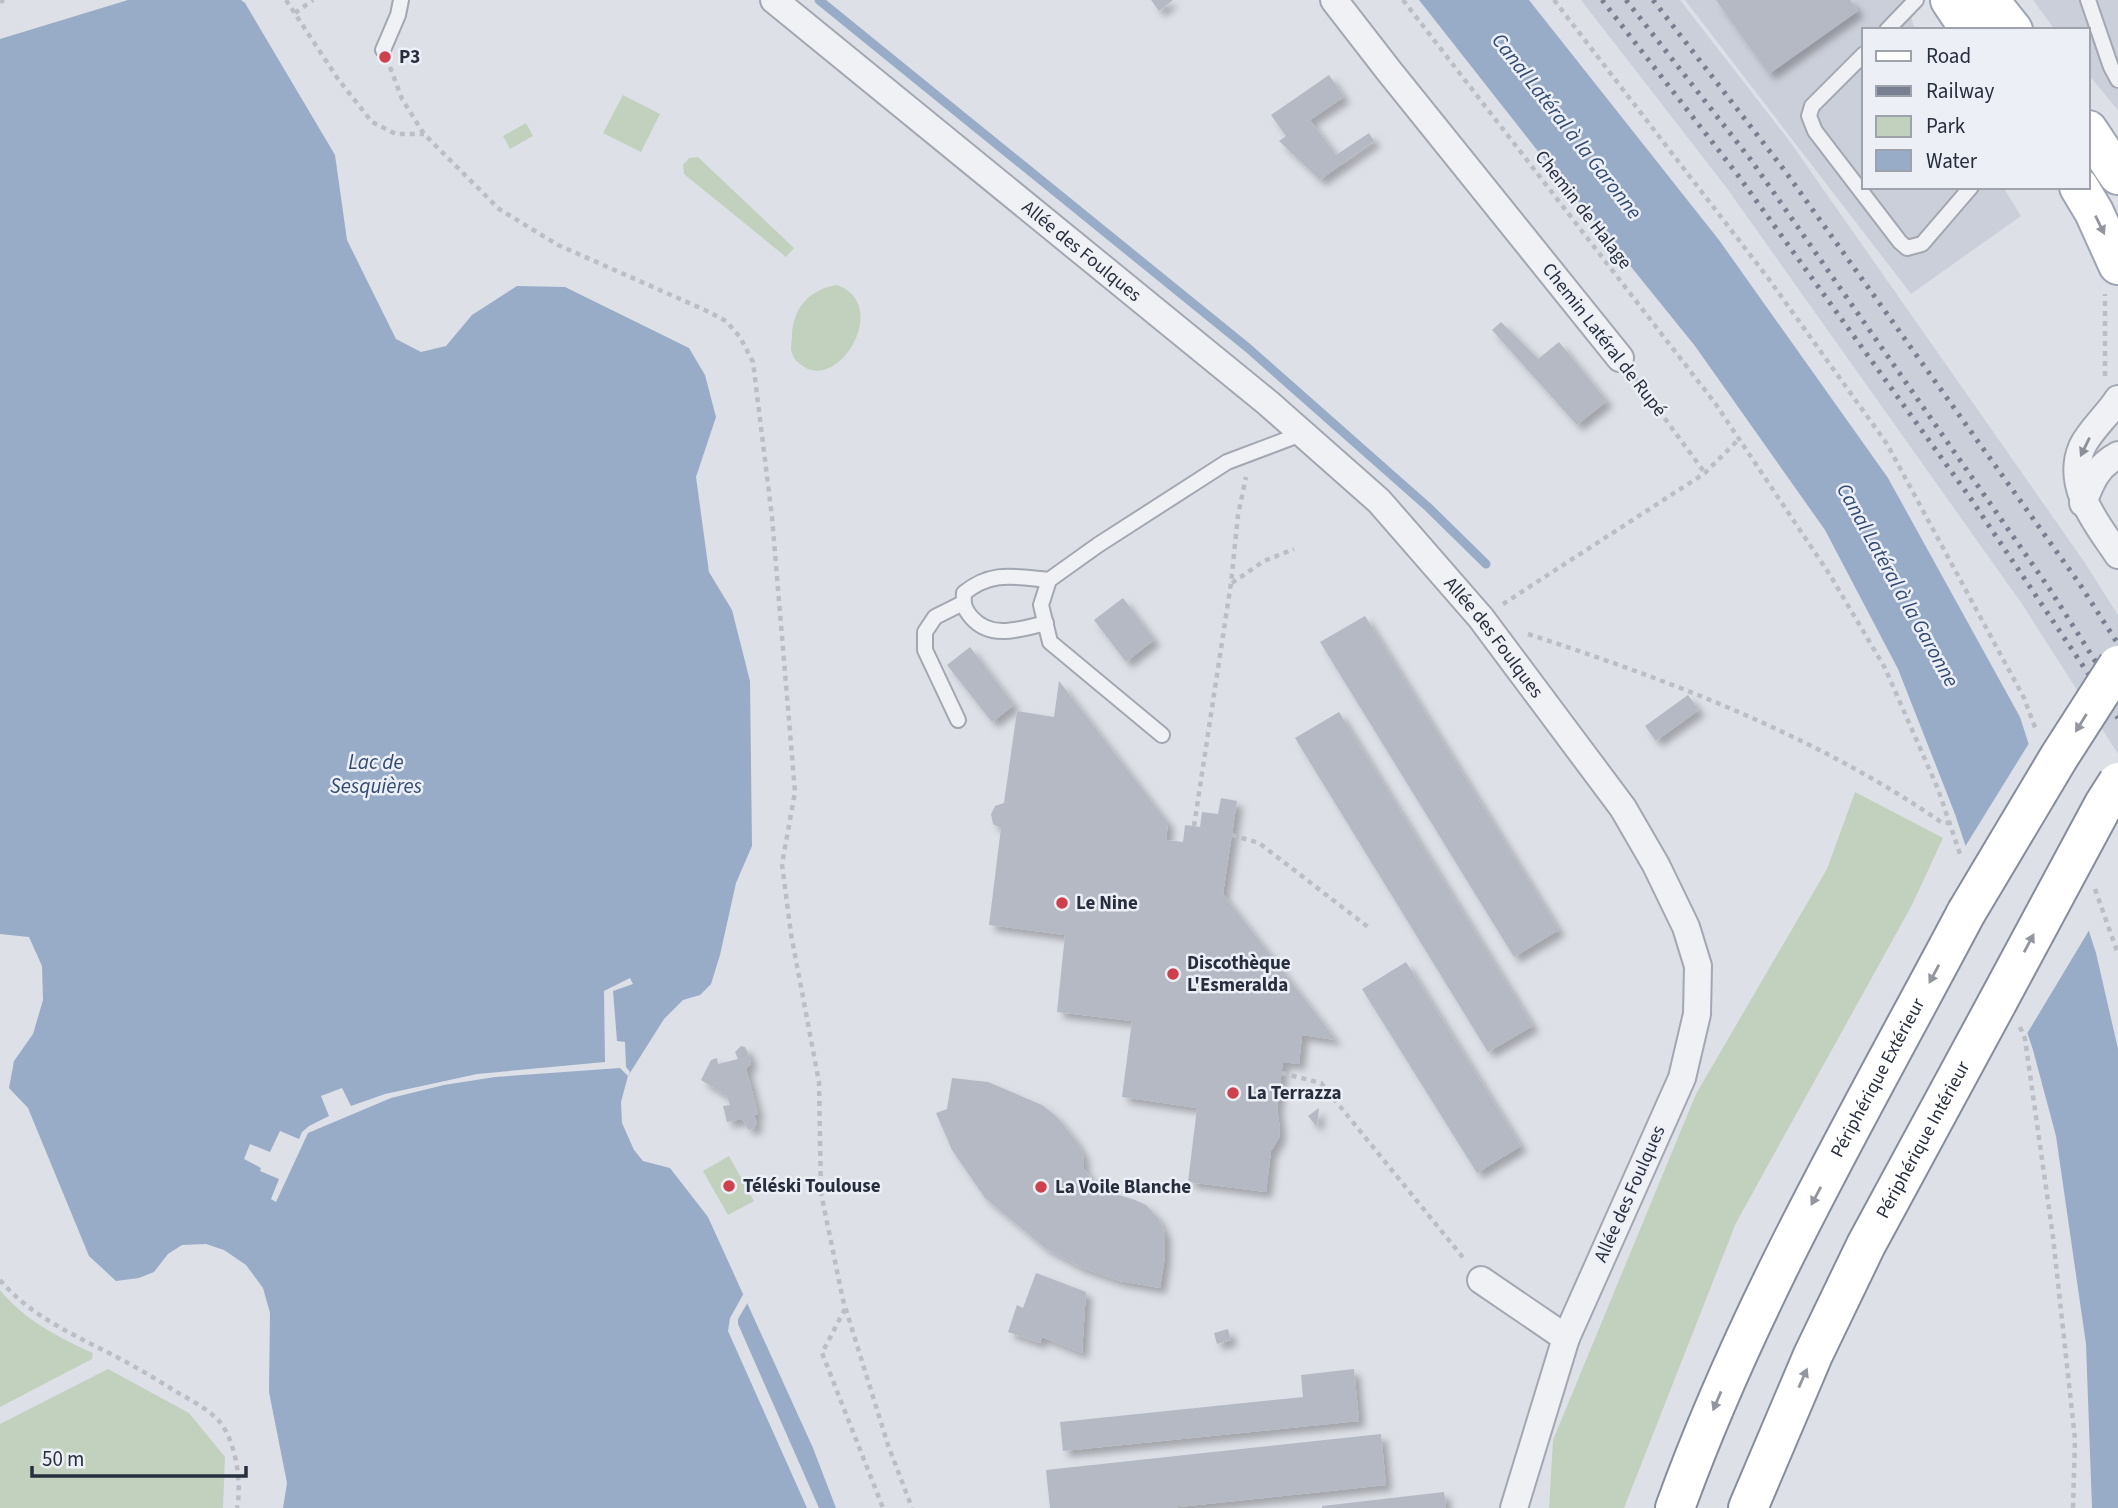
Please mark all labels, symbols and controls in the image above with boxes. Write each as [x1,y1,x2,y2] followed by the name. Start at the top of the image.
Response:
[1485,26,1649,226] water label: Canal Latéral à la Garonne
[1862,28,2090,189] legend
[1926,41,1971,71] text: Road
[399,44,420,71] place label: P3
[377,49,393,65] marker: P3
[1926,76,1994,106] text: Railway
[1926,111,1966,141] text: Park
[1528,145,1638,275] street label: Chemin de Halage
[1926,146,1978,176] text: Water
[1016,194,1147,308] street label: Allée des Foulques
[2095,215,2106,235] one-way arrow
[1535,257,1673,423] street label: Chemin Latéral de Rupé
[2080,437,2091,457] one-way arrow
[1829,478,1967,692] water label: Canal Latéral à la Garonne
[1438,571,1550,704] street label: Allée des Foulques
[2075,713,2088,732] one-way arrow
[330,747,422,801] water label: Lac de Sesquières
[1076,890,1138,917] place label: Le Nine
[1054,895,1070,911] marker: Le Nine
[2023,933,2035,953] one-way arrow
[1187,950,1291,999] place label: Discothèque L'Esmeralda
[1928,964,1940,984] one-way arrow
[1165,966,1181,982] marker: Discothèque L'Esmeralda
[1824,993,1932,1162] street label: Périphérique Extérieur
[1869,1056,1977,1223] street label: Périphérique Intérieur
[1247,1080,1341,1107] place label: La Terrazza
[1225,1085,1241,1101] marker: La Terrazza
[1588,1121,1672,1267] street label: Allée des Foulques
[743,1173,881,1200] place label: Téléski Toulouse
[1055,1174,1191,1201] place label: La Voile Blanche
[721,1178,737,1194] marker: Téléski Toulouse
[1033,1179,1049,1195] marker: La Voile Blanche
[1810,1186,1822,1206] one-way arrow
[1798,1367,1809,1388] one-way arrow
[1711,1391,1723,1411] one-way arrow
[32,1434,245,1478] scale bar
[42,1444,84,1474] text: 50 m

